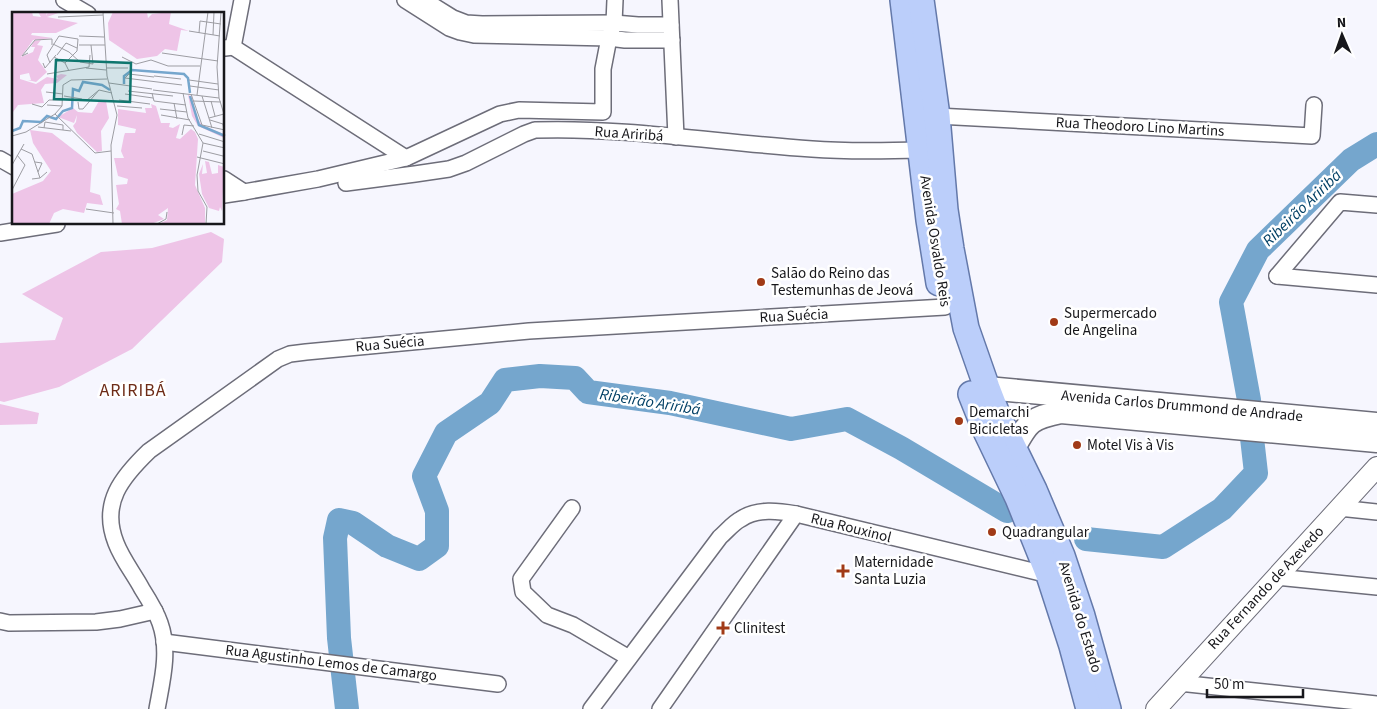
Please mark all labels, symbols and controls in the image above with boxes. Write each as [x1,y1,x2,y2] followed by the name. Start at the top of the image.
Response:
[1317,10,1367,60] north arrow
[12,12,225,225] inset map
[1337,13,1347,33] text: N
[1055,112,1225,142] street label: Rua Theodoro Lino Martins
[594,121,664,147] street label: Rua Ariribá
[1258,164,1347,251] water label: Ribeirão Ariribá
[914,174,956,308] street label: Avenida Osvaldo Reis
[771,263,913,301] place label: Salão do Reino das Testemunhas de Jeová
[755,276,767,288] marker: Salão do Reino das Testemunhas de Jeová
[1064,303,1157,341] place label: Supermercado de Angelina
[759,304,829,328] street label: Rua Suécia
[1048,316,1060,328] marker: Supermercado de Angelina
[355,331,425,357] street label: Rua Suécia
[99,378,167,403] district label: ARIRIBÁ
[598,383,702,421] water label: Ribeirão Ariribá
[1060,385,1304,427] street label: Avenida Carlos Drummond de Andrade
[969,402,1029,440] place label: Demarchi Bicicletas
[953,415,965,427] marker: Demarchi Bicicletas
[1087,435,1174,456] place label: Motel Vis à Vis
[1071,439,1083,451] marker: Motel Vis à Vis
[808,508,894,548] street label: Rua Rouxinol
[1002,522,1090,543] place label: Quadrangular
[1203,522,1329,654] street label: Rua Fernando de Azevedo
[986,526,998,538] marker: Quadrangular
[854,552,933,590] place label: Maternidade Santa Luzia
[1053,559,1107,675] street label: Avenida do Estado
[836,564,850,578] marker: Maternidade Santa Luzia
[734,618,785,639] place label: Clinitest
[716,621,730,635] marker: Clinitest
[224,640,438,686] street label: Rua Agustinho Lemos de Camargo
[1207,666,1303,698] scale bar
[1214,674,1244,695] text: 50 m

